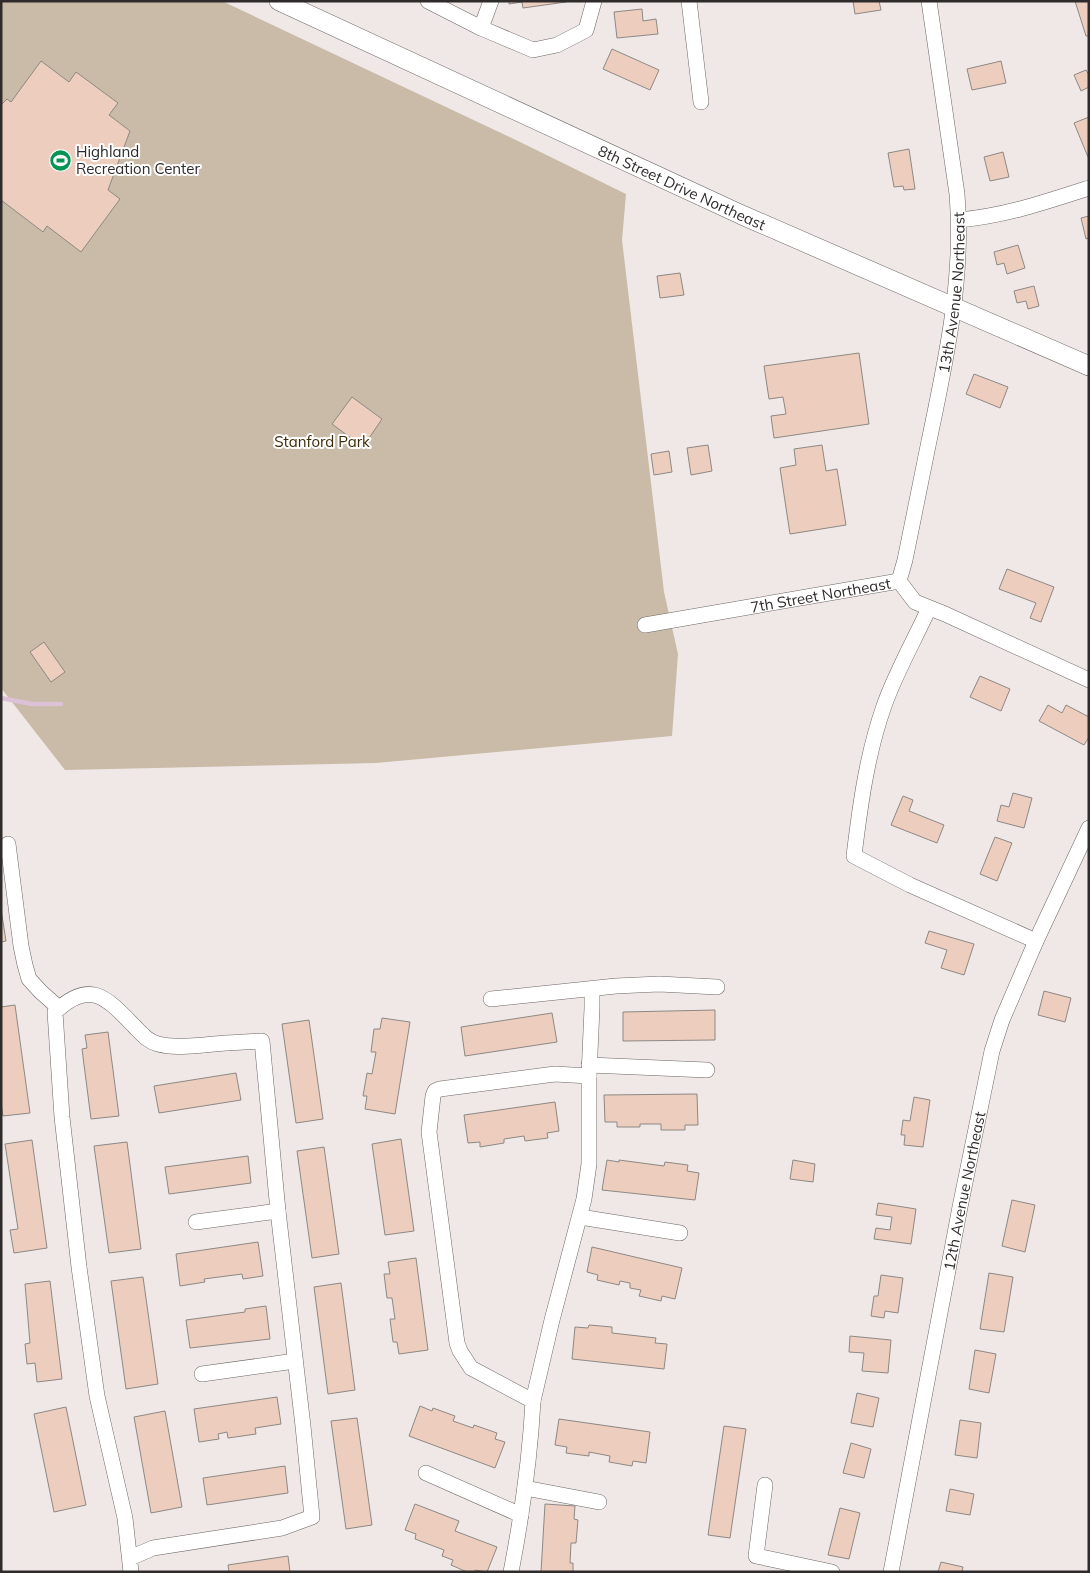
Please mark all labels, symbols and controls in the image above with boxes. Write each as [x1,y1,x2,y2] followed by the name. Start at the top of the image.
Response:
[595,140,769,234] street label: 8th Street Drive Northeast
[76,142,200,178] place label: Highland Recreation Center
[48,148,72,172] sports icon: Highland Recreation Center
[934,212,968,374] street label: 13th Avenue Northeast
[274,432,370,451] park label: Stanford Park
[749,573,892,616] street label: 7th Street Northeast
[939,1110,989,1272] street label: 12th Avenue Northeast

